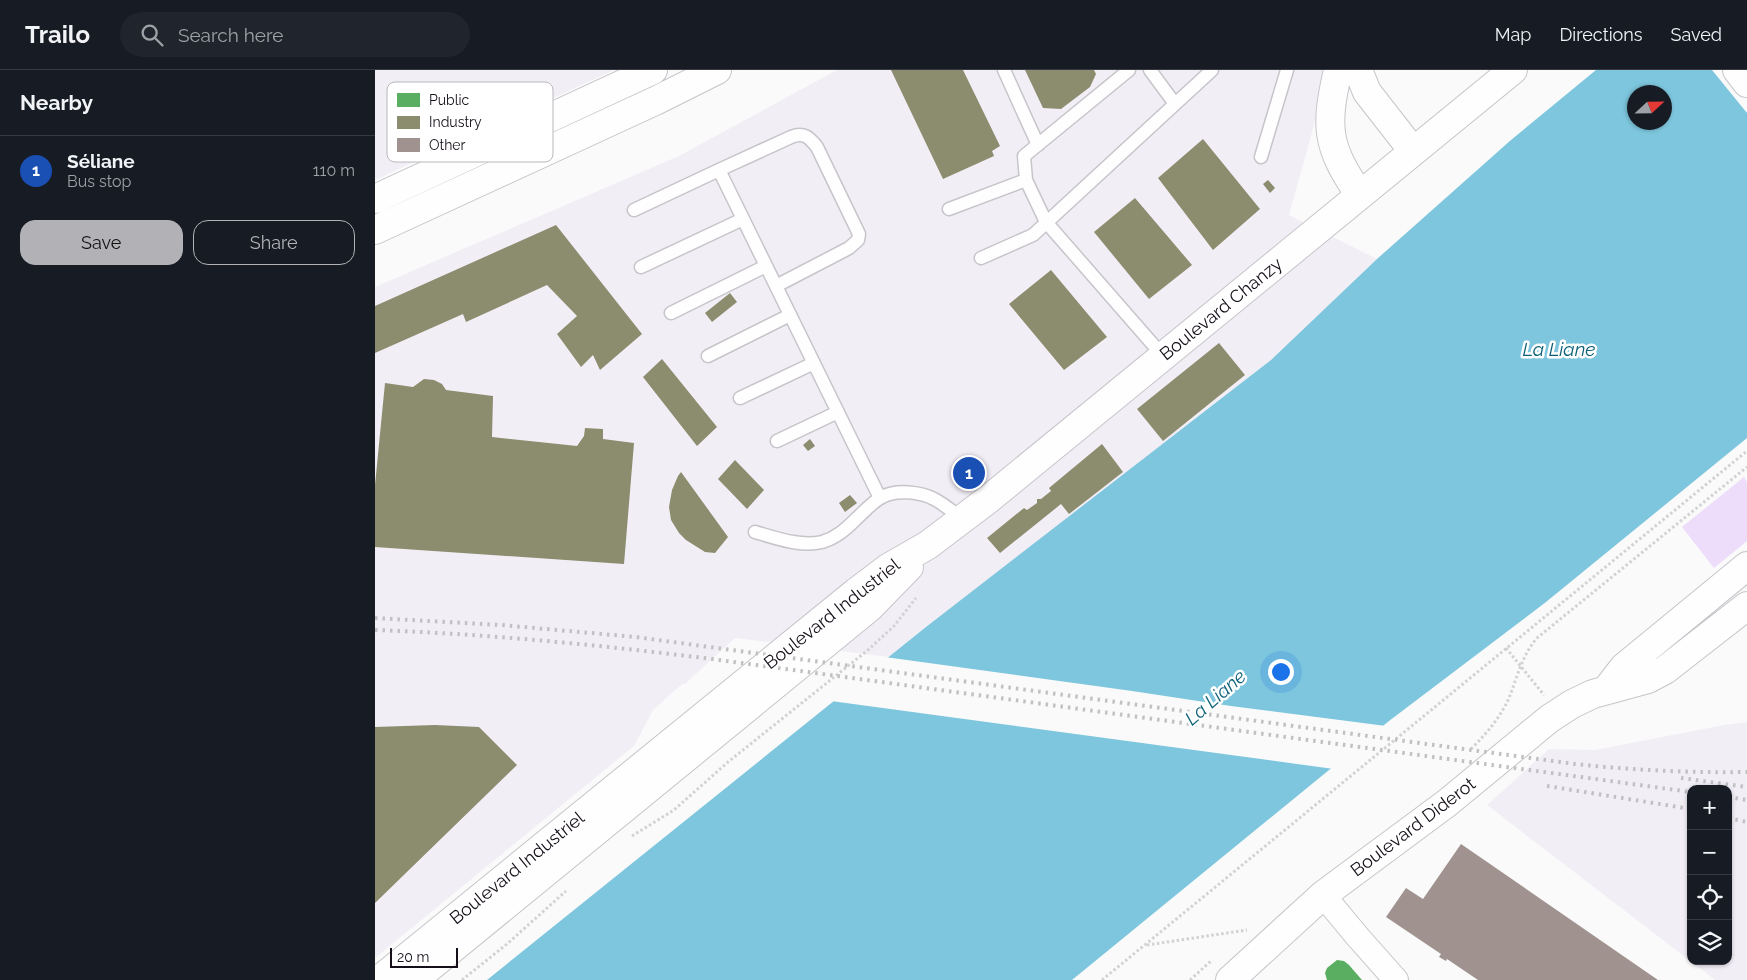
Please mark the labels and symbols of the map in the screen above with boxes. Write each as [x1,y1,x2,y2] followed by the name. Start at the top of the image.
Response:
[387,82,553,162] legend
[1627,85,1672,130] north arrow
[429,92,470,108] text: Public
[429,114,482,130] text: Industry
[429,137,466,153] text: Other
[1155,253,1286,364] street label: Boulevard Chanzy
[1522,338,1596,360] water label: La Liane
[953,454,985,492] pin: 1
[759,554,904,673] street label: Boulevard Industriel
[1268,659,1294,685] your location
[1180,665,1250,729] water label: La Liane
[1346,773,1479,880] street label: Boulevard Diderot
[445,807,588,928] street label: Boulevard Industriel
[390,945,457,968] scale bar

